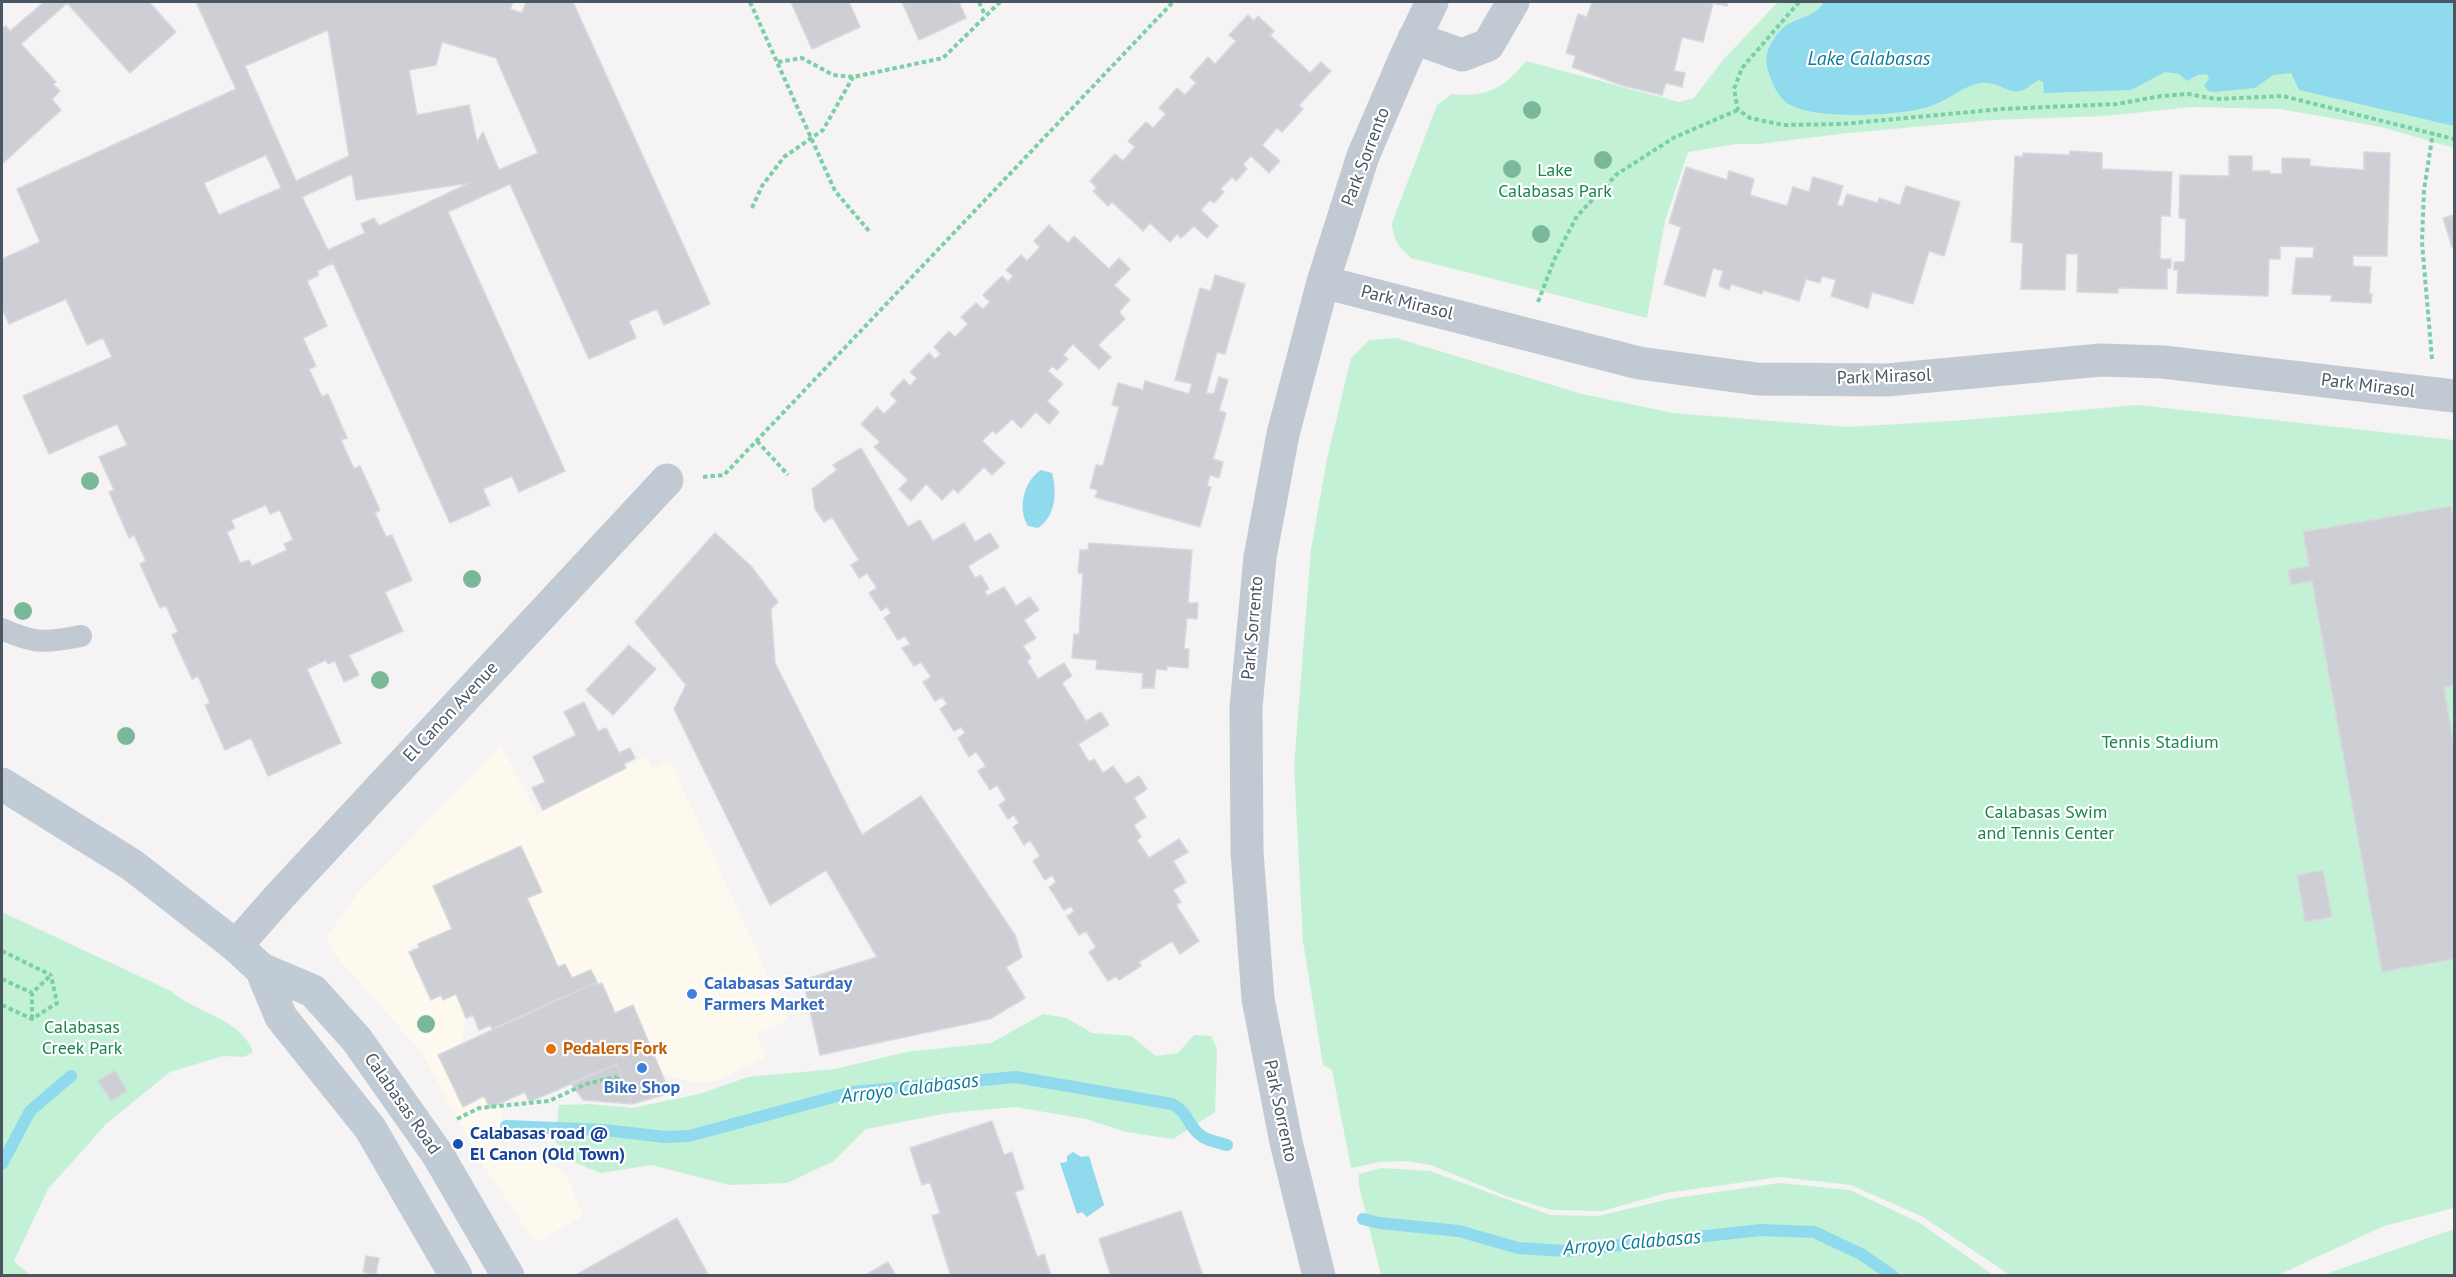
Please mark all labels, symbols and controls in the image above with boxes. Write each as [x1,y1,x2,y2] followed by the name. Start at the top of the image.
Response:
[1808,47,1930,71] water label: Lake Calabasas
[1337,105,1395,209] street label: Park Sorrento
[1498,160,1612,202] park label: Lake Calabasas Park
[1359,281,1455,325] street label: Park Mirasol
[1836,365,1932,389] street label: Park Mirasol
[2320,370,2416,402] street label: Park Mirasol
[1238,575,1268,681] street label: Park Sorrento
[399,657,503,767] street label: El Canon Avenue
[2101,732,2219,754] park label: Tennis Stadium
[1978,802,2114,844] park label: Calabasas Swim and Tennis Center
[704,973,852,1016] place label: Calabasas Saturday Farmers Market
[685,987,699,1001] marker: Calabasas Saturday Farmers Market
[42,1017,122,1060] park label: Calabasas Creek Park
[563,1038,667,1060] place label: Pedalers Fork
[544,1042,558,1056] marker: Pedalers Fork
[359,1049,445,1159] street label: Calabasas Road
[1259,1058,1301,1164] street label: Park Sorrento
[635,1061,649,1075] marker: Bike Shop
[840,1069,980,1109] water label: Arroyo Calabasas
[604,1077,680,1099] place label: Bike Shop
[470,1123,625,1166] place label: Calabasas road @ El Canon (Old Town)
[451,1137,465,1151] marker: Calabasas road @ El Canon (Old Town)
[1562,1225,1702,1261] water label: Arroyo Calabasas

